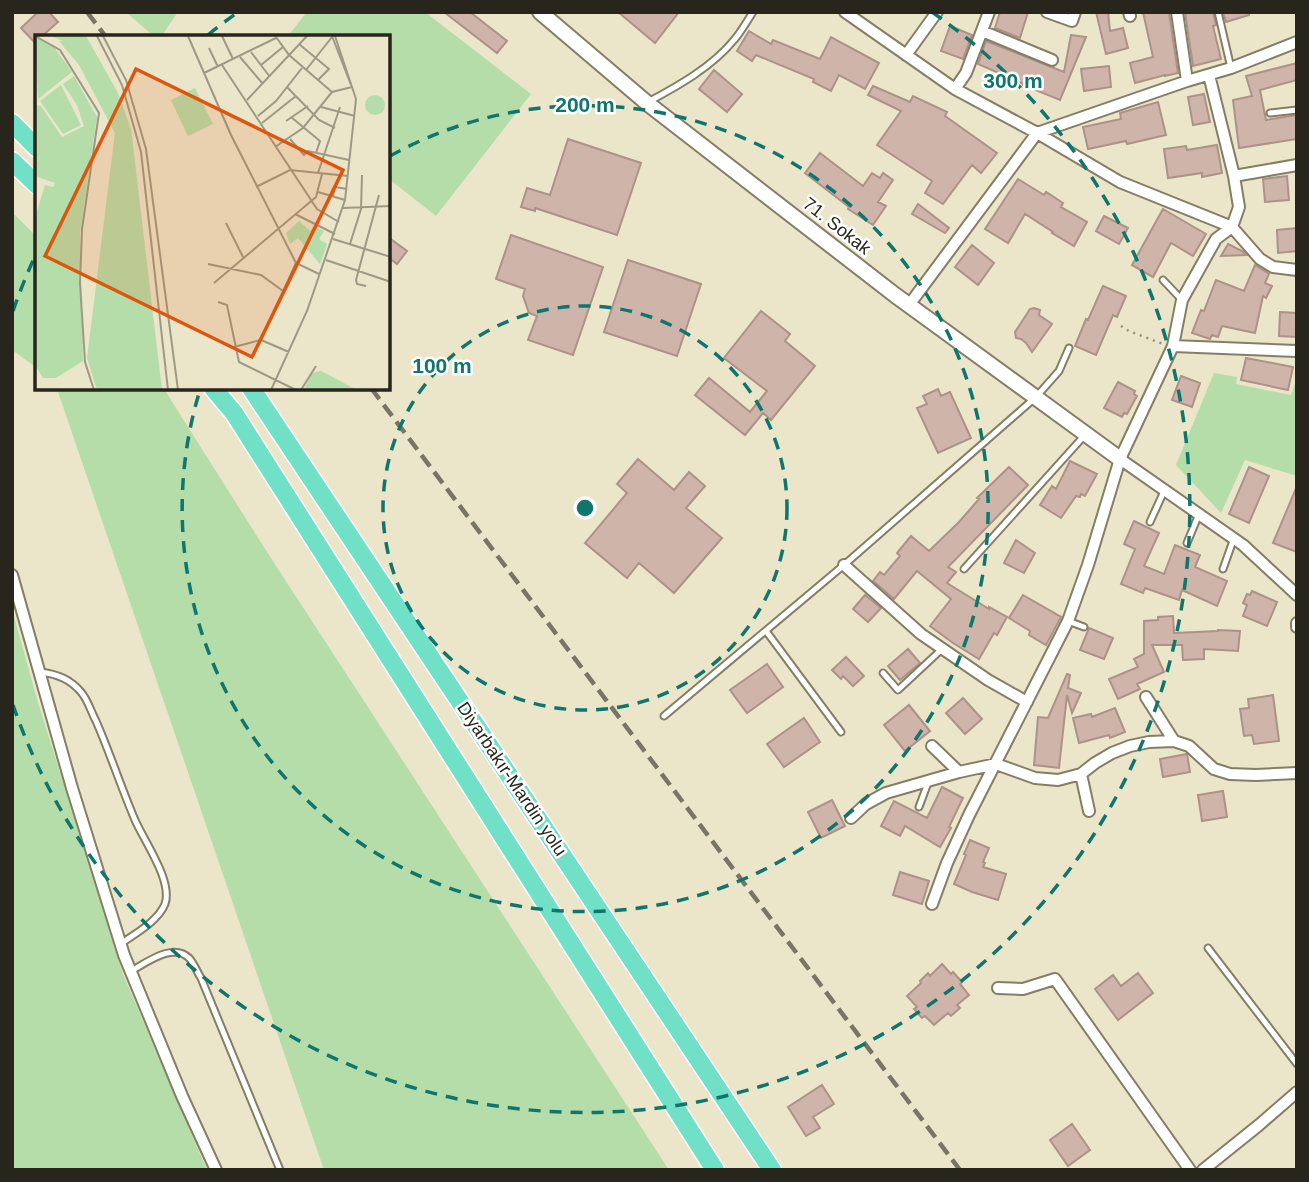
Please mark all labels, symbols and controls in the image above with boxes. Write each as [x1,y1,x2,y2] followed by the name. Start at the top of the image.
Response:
[35,35,390,390] inset map
[983,69,1043,92] text: 300 m
[555,93,615,116] text: 200 m
[799,193,875,259] street label: 71. Sokak
[412,354,472,377] text: 100 m
[573,496,597,520] centre of rings
[453,698,571,860] street label: Diyarbakır-Mardin yolu

